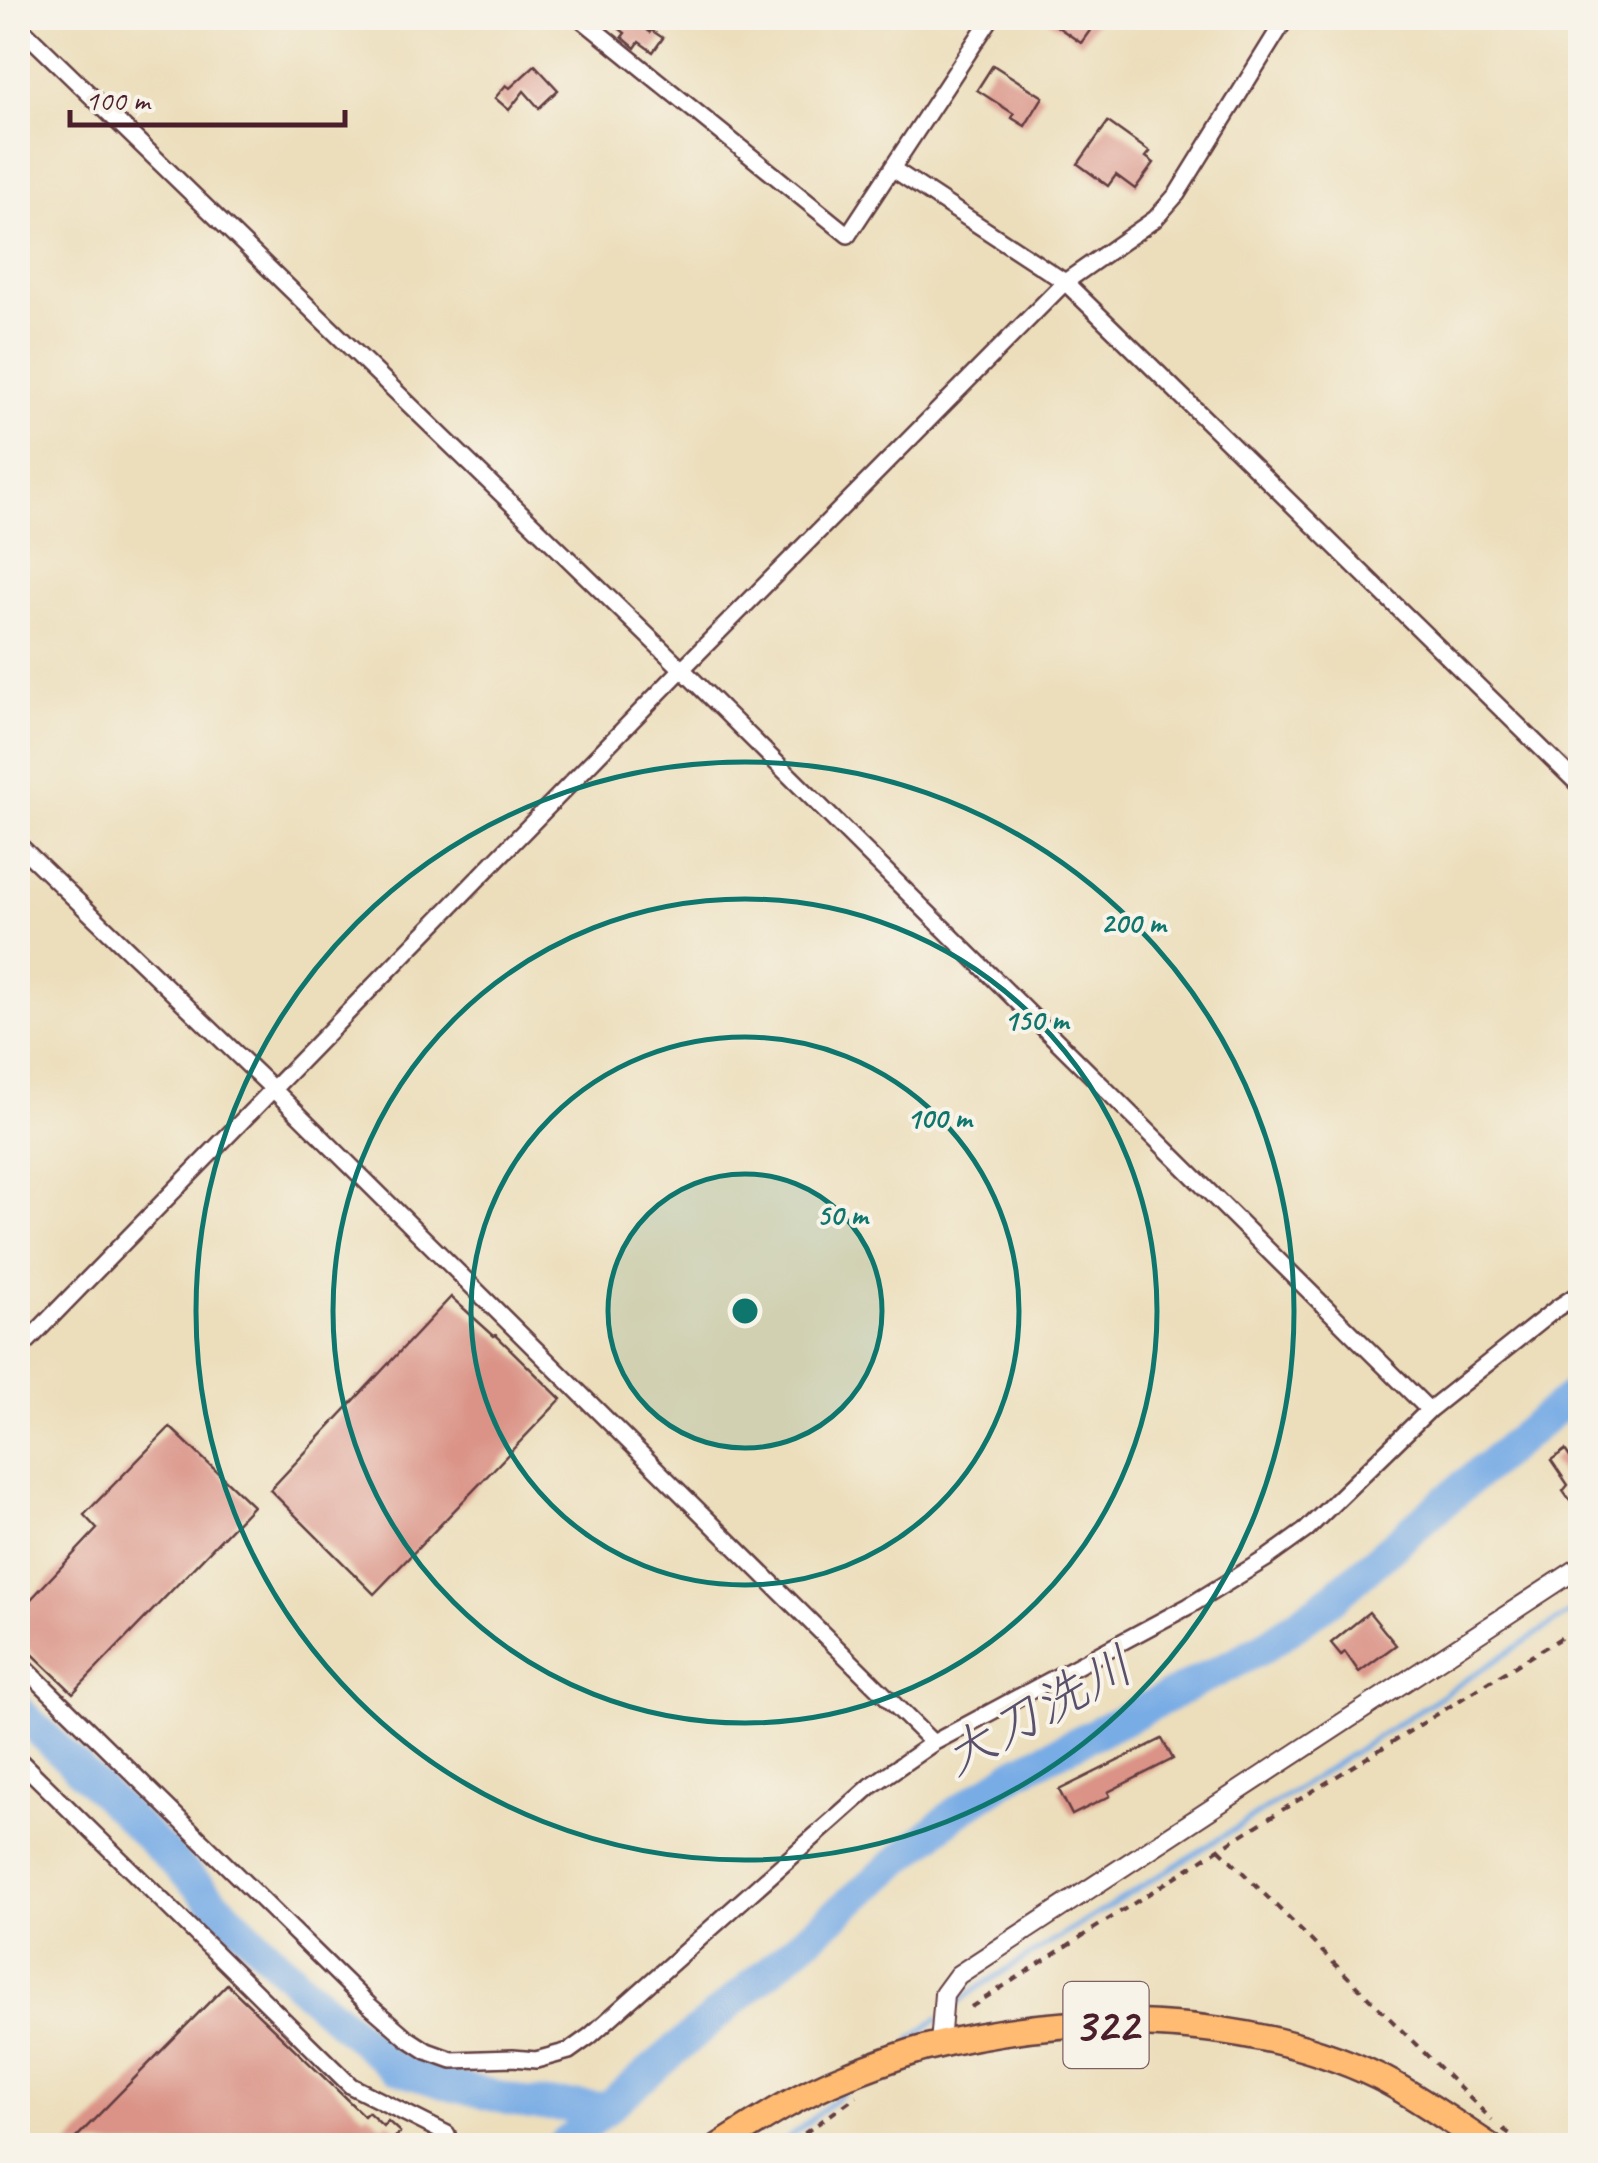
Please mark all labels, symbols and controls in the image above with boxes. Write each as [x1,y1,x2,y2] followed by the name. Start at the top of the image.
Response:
[70,65,345,127] scale bar
[85,81,152,119] text: 100 m
[1101,904,1168,942] text: 200 m
[1004,1001,1071,1039] text: 150 m
[907,1099,974,1137] text: 100 m
[817,1196,870,1234] text: 50 m
[727,1293,763,1329] centre of rings
[931,1632,1145,1790] water label: 大刀洗川
[1064,1982,1148,2068] road number: 322

